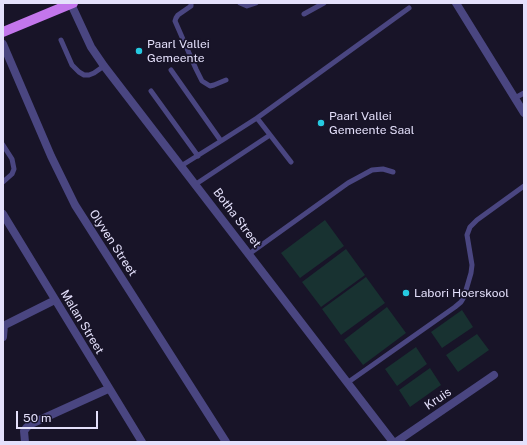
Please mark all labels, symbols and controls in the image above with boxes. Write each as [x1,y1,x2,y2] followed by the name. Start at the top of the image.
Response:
[147,37,210,65] place label: Paarl Vallei Gemeente
[134,46,144,56] marker: Paarl Vallei Gemeente
[329,109,414,137] place label: Paarl Vallei Gemeente Saal
[316,118,326,128] marker: Paarl Vallei Gemeente Saal
[210,185,264,251] street label: Botha Street
[86,207,140,279] street label: Olyven Street
[414,286,509,300] place label: Labori Hoerskool
[57,287,107,357] street label: Malan Street
[401,288,411,298] marker: Labori Hoerskool
[422,385,454,413] street label: Kruis
[18,403,100,429] scale bar
[23,411,51,425] text: 50 m

